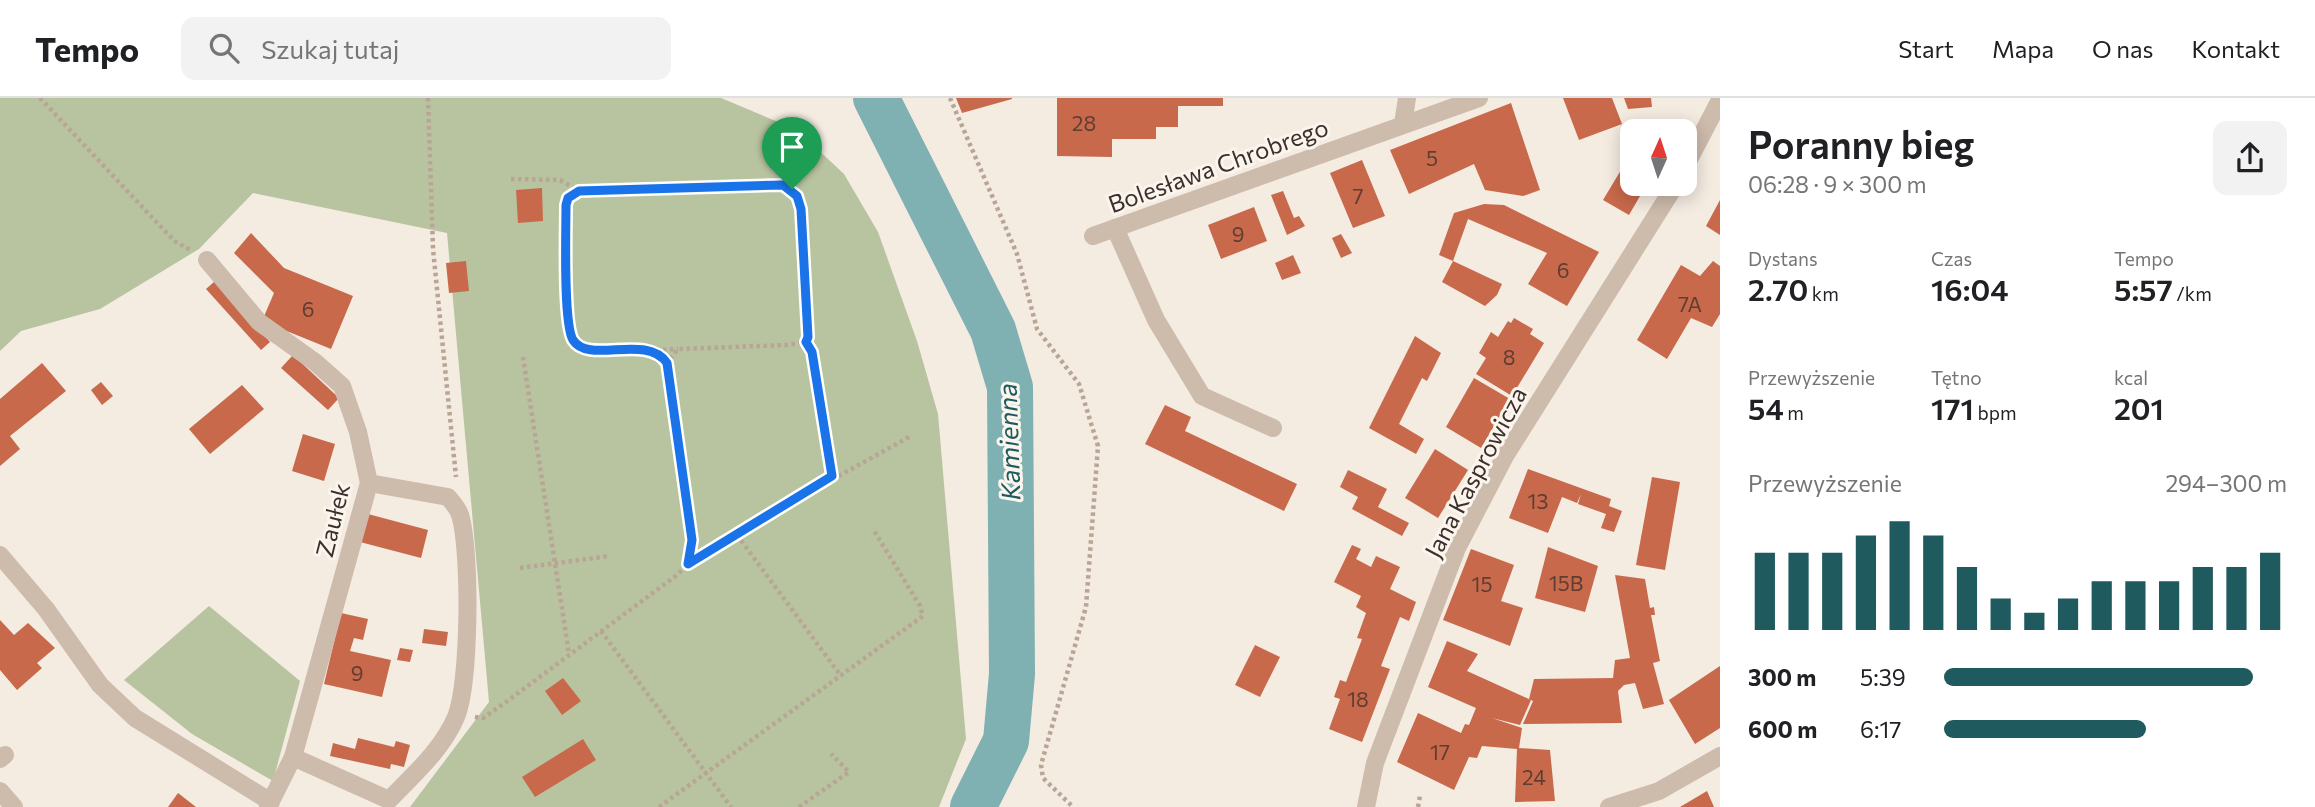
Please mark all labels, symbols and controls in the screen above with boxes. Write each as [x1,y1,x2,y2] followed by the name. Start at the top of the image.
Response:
[181,17,671,80] search box
[35,28,139,69] text: Tempo
[205,29,243,67] icon: search
[261,33,399,64] text: Szukaj tutaj
[1898,34,1954,63] text: Start
[1992,34,2054,63] text: Mapa
[2092,34,2153,63] text: O nas
[2191,34,2280,63] text: Kontakt
[1072,110,1096,135] house number: 28
[1104,112,1332,218] street label: Bolesława Chrobrego
[762,117,822,189] pin
[1620,119,1698,196] north arrow
[1620,119,1697,196] map controls
[1748,120,1974,167] text: Poranny bieg
[2213,121,2287,195] button: share
[773,128,811,166] icon: arrive
[1426,145,1438,170] house number: 5
[1748,170,1927,198] text: 06:28 · 9 × 300 m
[1352,183,1364,208] house number: 7
[1232,221,1244,246] house number: 9
[1748,247,1818,270] text: Dystans
[1931,247,1972,270] text: Czas
[2114,247,2174,270] text: Tempo
[1557,257,1569,282] house number: 6
[1748,270,1808,307] text: 2.70
[1931,270,2008,307] text: 16:04
[2114,270,2173,307] text: 5:57
[1808,282,1839,305] text: km
[2173,282,2212,305] text: /km
[1678,291,1702,316] house number: 7A
[302,296,314,321] house number: 6
[1503,344,1515,369] house number: 8
[1748,366,1875,389] text: Przewyższenie
[1931,366,1982,389] text: Tętno
[2114,366,2148,389] text: kcal
[1418,382,1532,562] street label: Jana Kasprowicza
[990,383,1026,501] water label: Kamienna
[1748,389,1784,426] text: 54
[1931,389,1974,426] text: 171
[2114,389,2164,426] text: 201
[1784,401,1804,424] text: m
[1974,401,2017,424] text: bpm
[1748,469,1902,497] text: Przewyższenie
[2165,469,2287,497] text: 294–300 m
[309,480,355,560] street label: Zaułek
[1528,488,1548,513] house number: 13
[1549,570,1583,595] house number: 15B
[1471,571,1493,596] house number: 15
[351,660,363,685] house number: 9
[1748,663,1816,691] text: 300 m
[1860,663,1906,691] text: 5:39
[1347,686,1369,711] house number: 18
[1748,715,1817,743] text: 600 m
[1860,715,1901,743] text: 6:17
[1430,739,1450,764] house number: 17
[1522,764,1546,789] house number: 24

